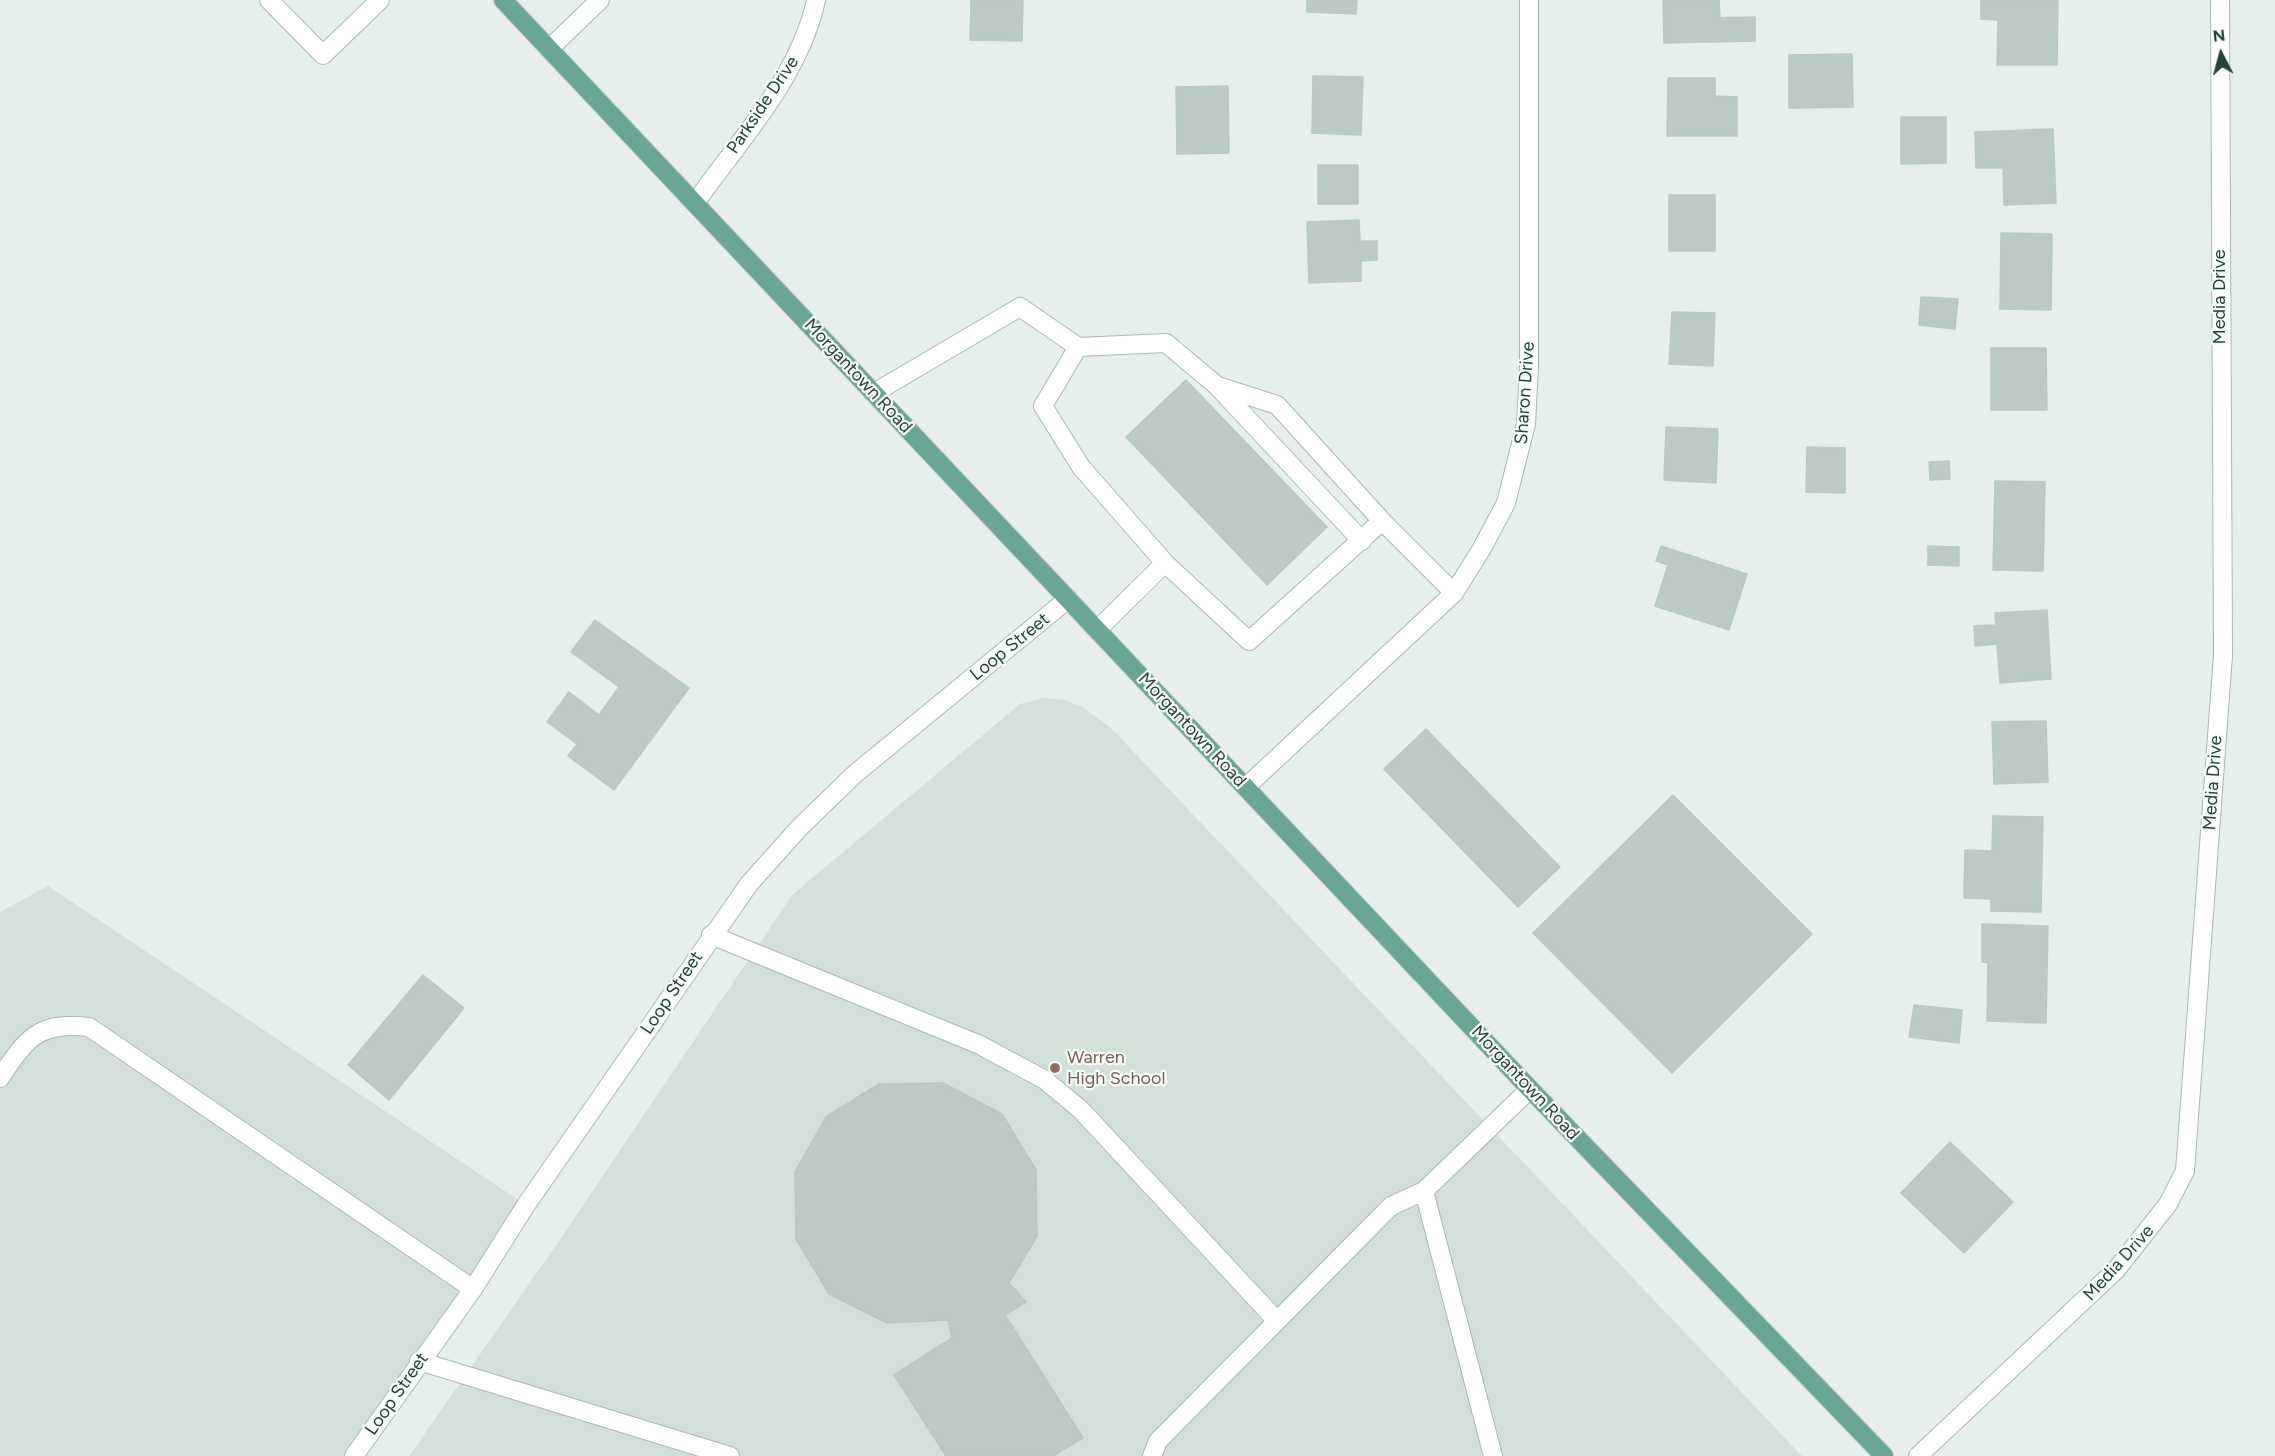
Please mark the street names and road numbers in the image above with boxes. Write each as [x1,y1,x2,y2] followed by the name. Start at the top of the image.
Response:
[722,52,804,158] street label: Parkside Drive
[2209,249,2231,345] street label: Media Drive
[799,314,917,438] street label: Morgantown Road
[1511,341,1539,445] street label: Sharon Drive
[966,608,1054,686] street label: Loop Street
[1133,668,1251,792] street label: Morgantown Road
[2199,735,2227,831] street label: Media Drive
[636,947,708,1039] street label: Loop Street
[1466,1021,1584,1145] street label: Morgantown Road
[2079,1220,2159,1306] street label: Media Drive
[361,1349,433,1439] street label: Loop Street

